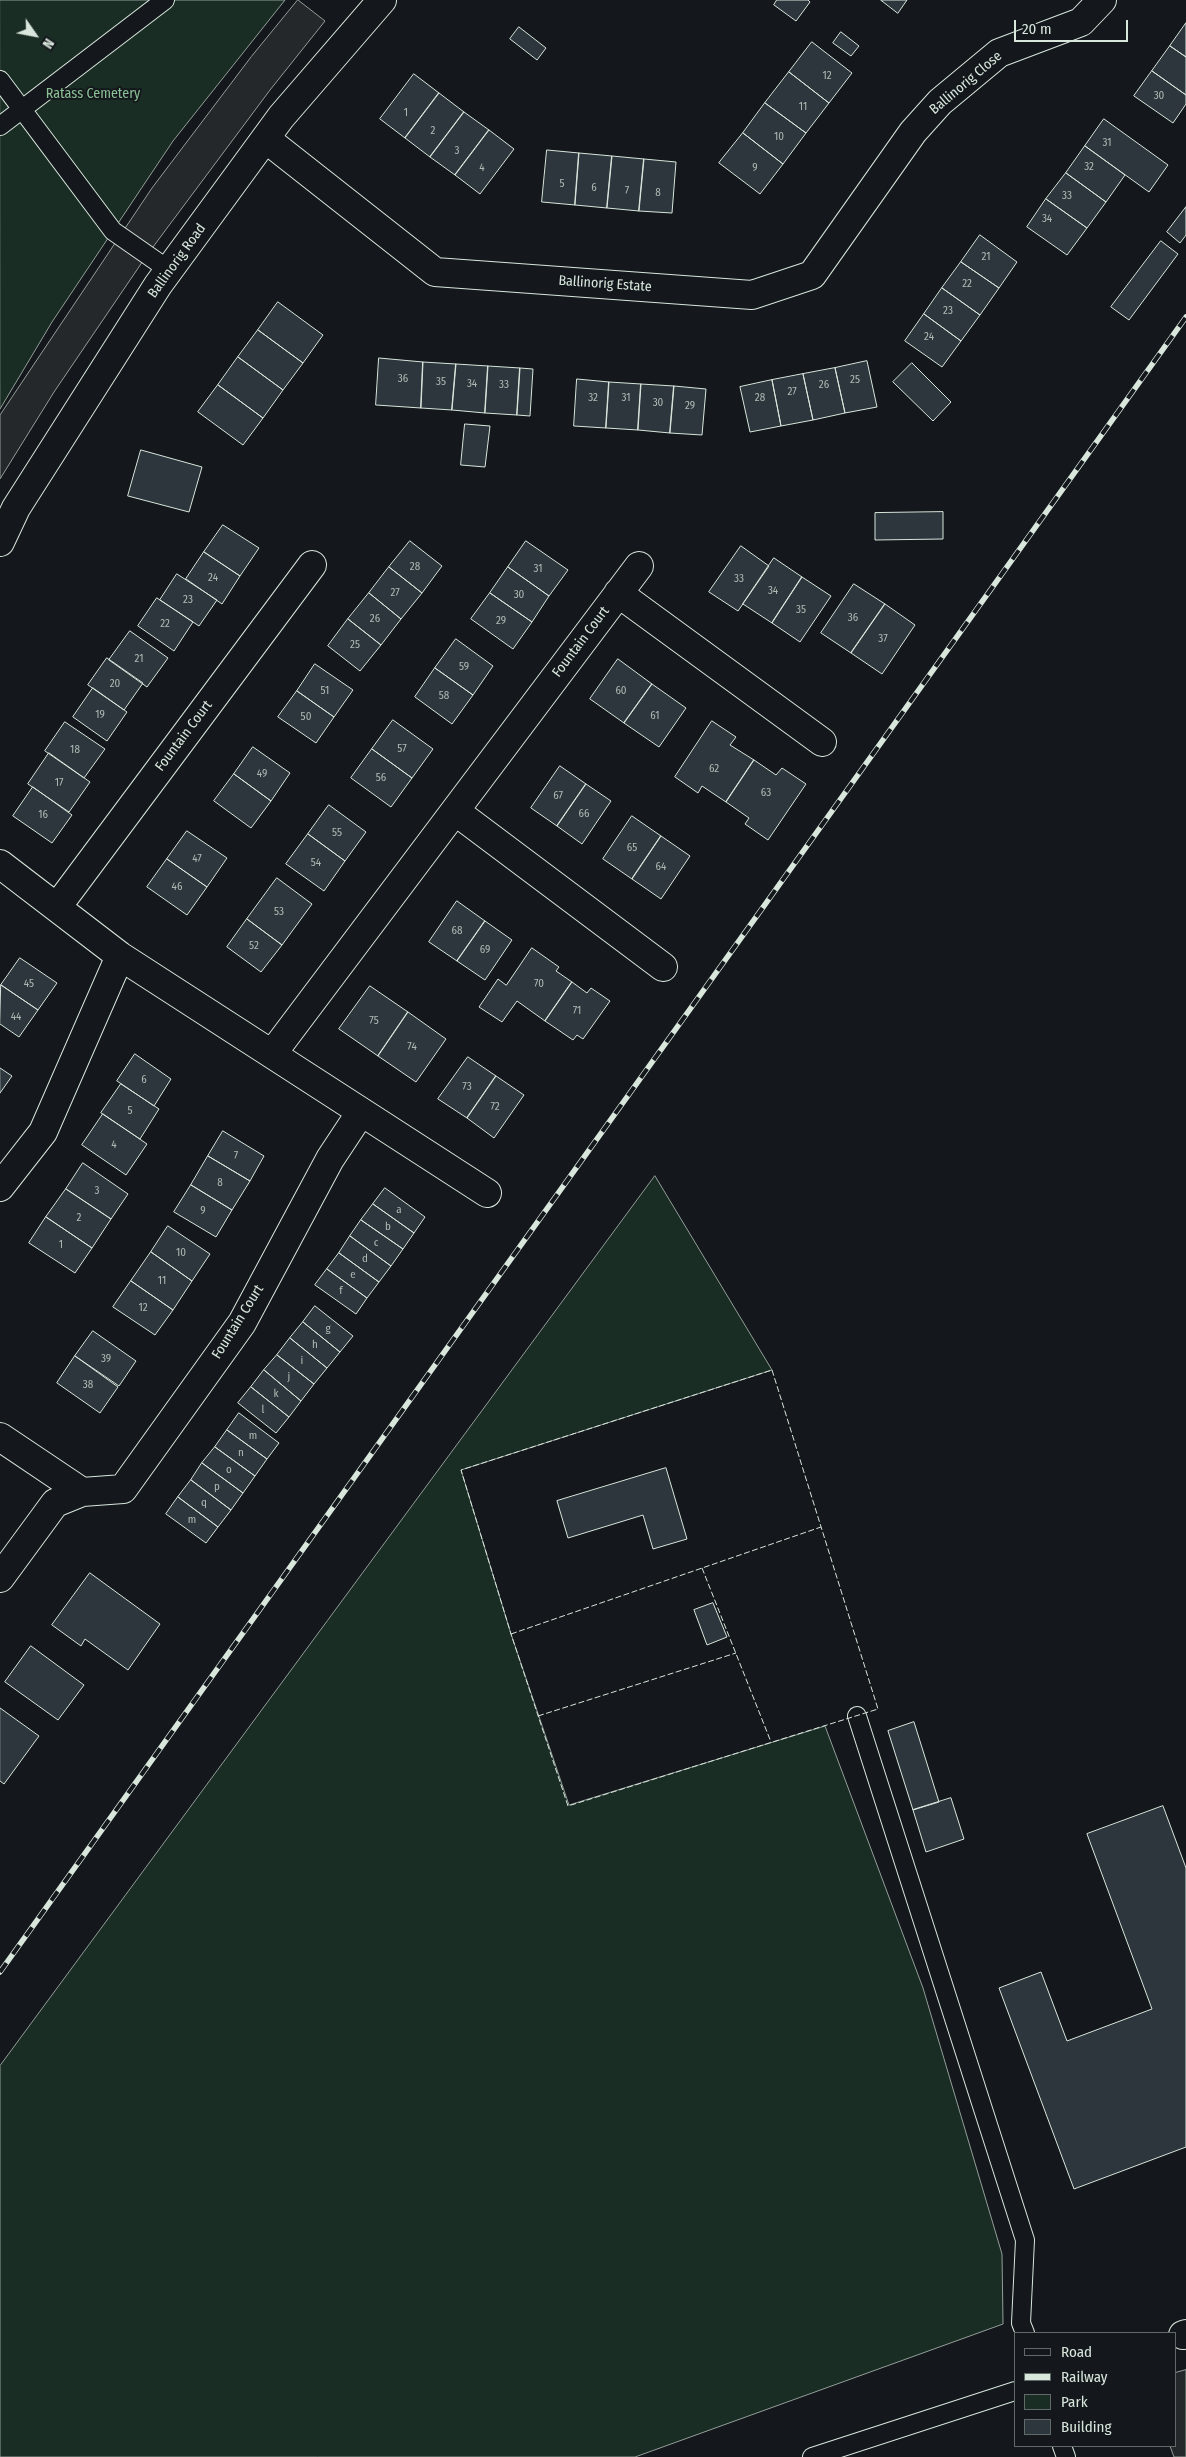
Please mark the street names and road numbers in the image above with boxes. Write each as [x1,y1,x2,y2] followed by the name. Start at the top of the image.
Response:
[926,48,1006,118] street label: Ballinorig Close
[145,221,209,301] street label: Ballinorig Road
[558,272,652,296] street label: Ballinorig Estate
[549,603,613,681] street label: Fountain Court
[152,697,216,775] street label: Fountain Court
[209,1282,267,1362] street label: Fountain Court

